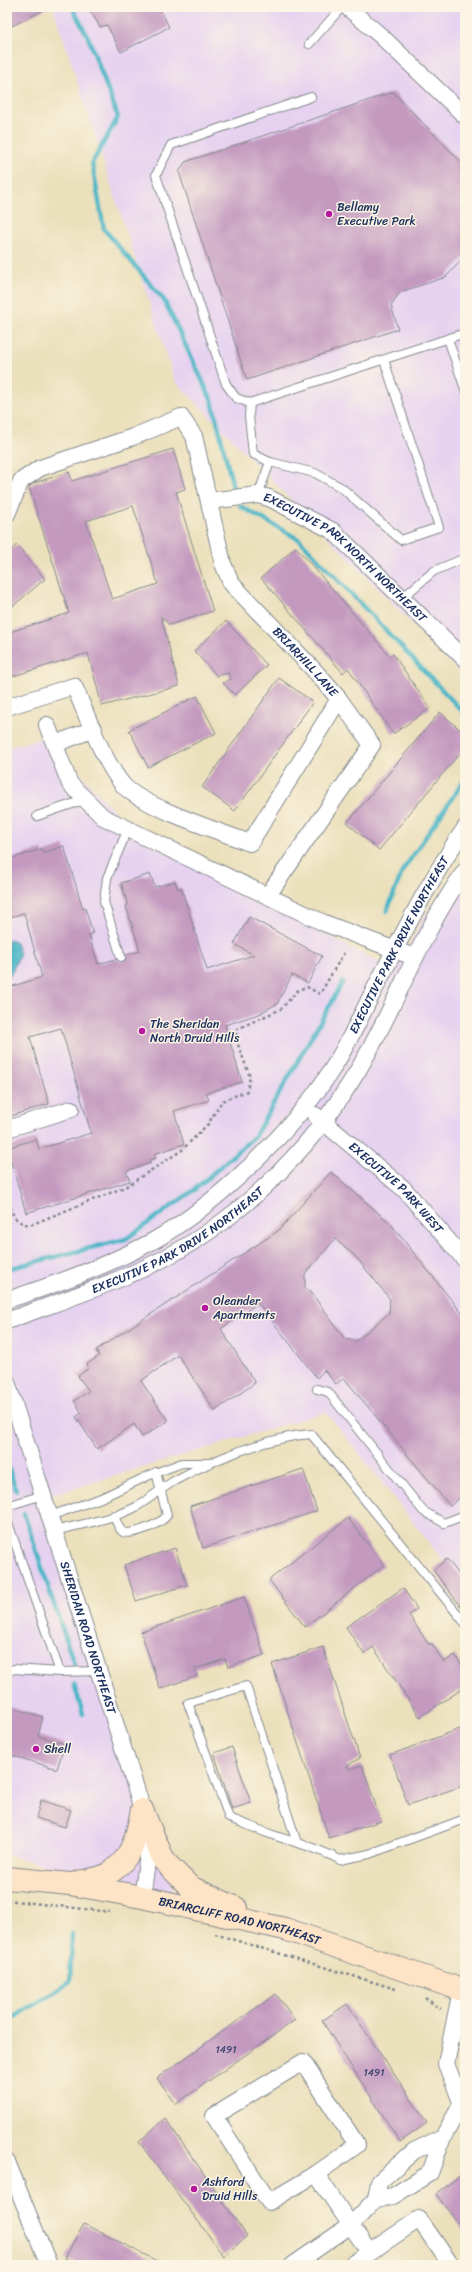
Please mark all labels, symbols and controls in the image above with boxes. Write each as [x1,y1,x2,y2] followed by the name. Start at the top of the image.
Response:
[337,196,416,232] place label: Bellamy Executive Park
[324,209,334,219] marker: Bellamy Executive Park
[261,486,433,628] street label: EXECUTIVE PARK NORTH NORTHEAST
[267,621,345,703] street label: BRIARHILL LANE
[343,851,456,1038] street label: EXECUTIVE PARK DRIVE NORTHEAST
[150,1013,240,1049] place label: The Sheridan North Druid Hills
[137,1026,147,1036] marker: The Sheridan North Druid Hills
[343,1136,450,1240] street label: EXECUTIVE PARK WEST
[88,1180,270,1300] street label: EXECUTIVE PARK DRIVE NORTHEAST
[212,1290,276,1326] place label: Oleander Apartments
[200,1303,210,1313] marker: Oleander Apartments
[53,1558,123,1718] street label: SHERIDAN ROAD NORTHEAST
[44,1738,71,1760] place label: Shell
[31,1744,41,1754] marker: Shell
[156,1890,325,1952] street label: BRIARCLIFF ROAD NORTHEAST
[216,2041,236,2059] house number: 1491
[364,2064,384,2082] house number: 1491
[201,2171,258,2207] place label: Ashford Druid Hills
[189,2184,199,2194] marker: Ashford Druid Hills

